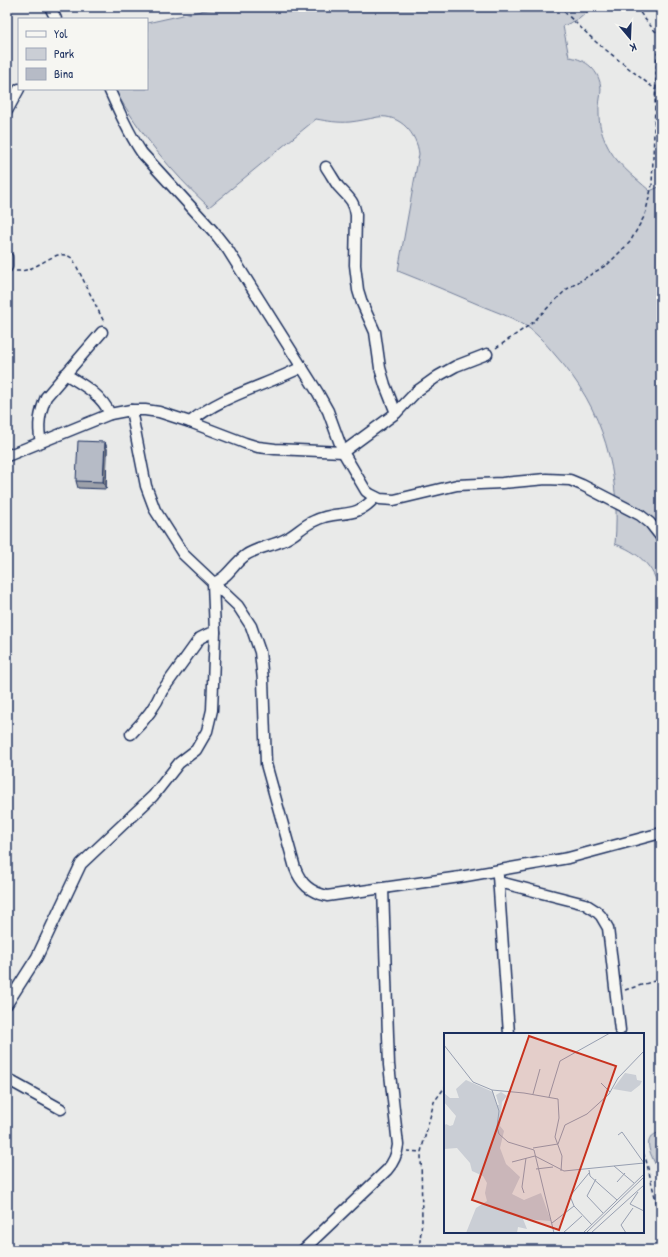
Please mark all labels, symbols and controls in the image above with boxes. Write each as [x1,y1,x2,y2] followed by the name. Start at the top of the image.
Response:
[18,18,148,90] legend
[610,18,650,58] north arrow
[54,25,68,42] text: Yol
[628,40,638,55] text: K
[54,45,74,62] text: Park
[54,65,73,82] text: Bina
[444,1033,644,1233] inset map

